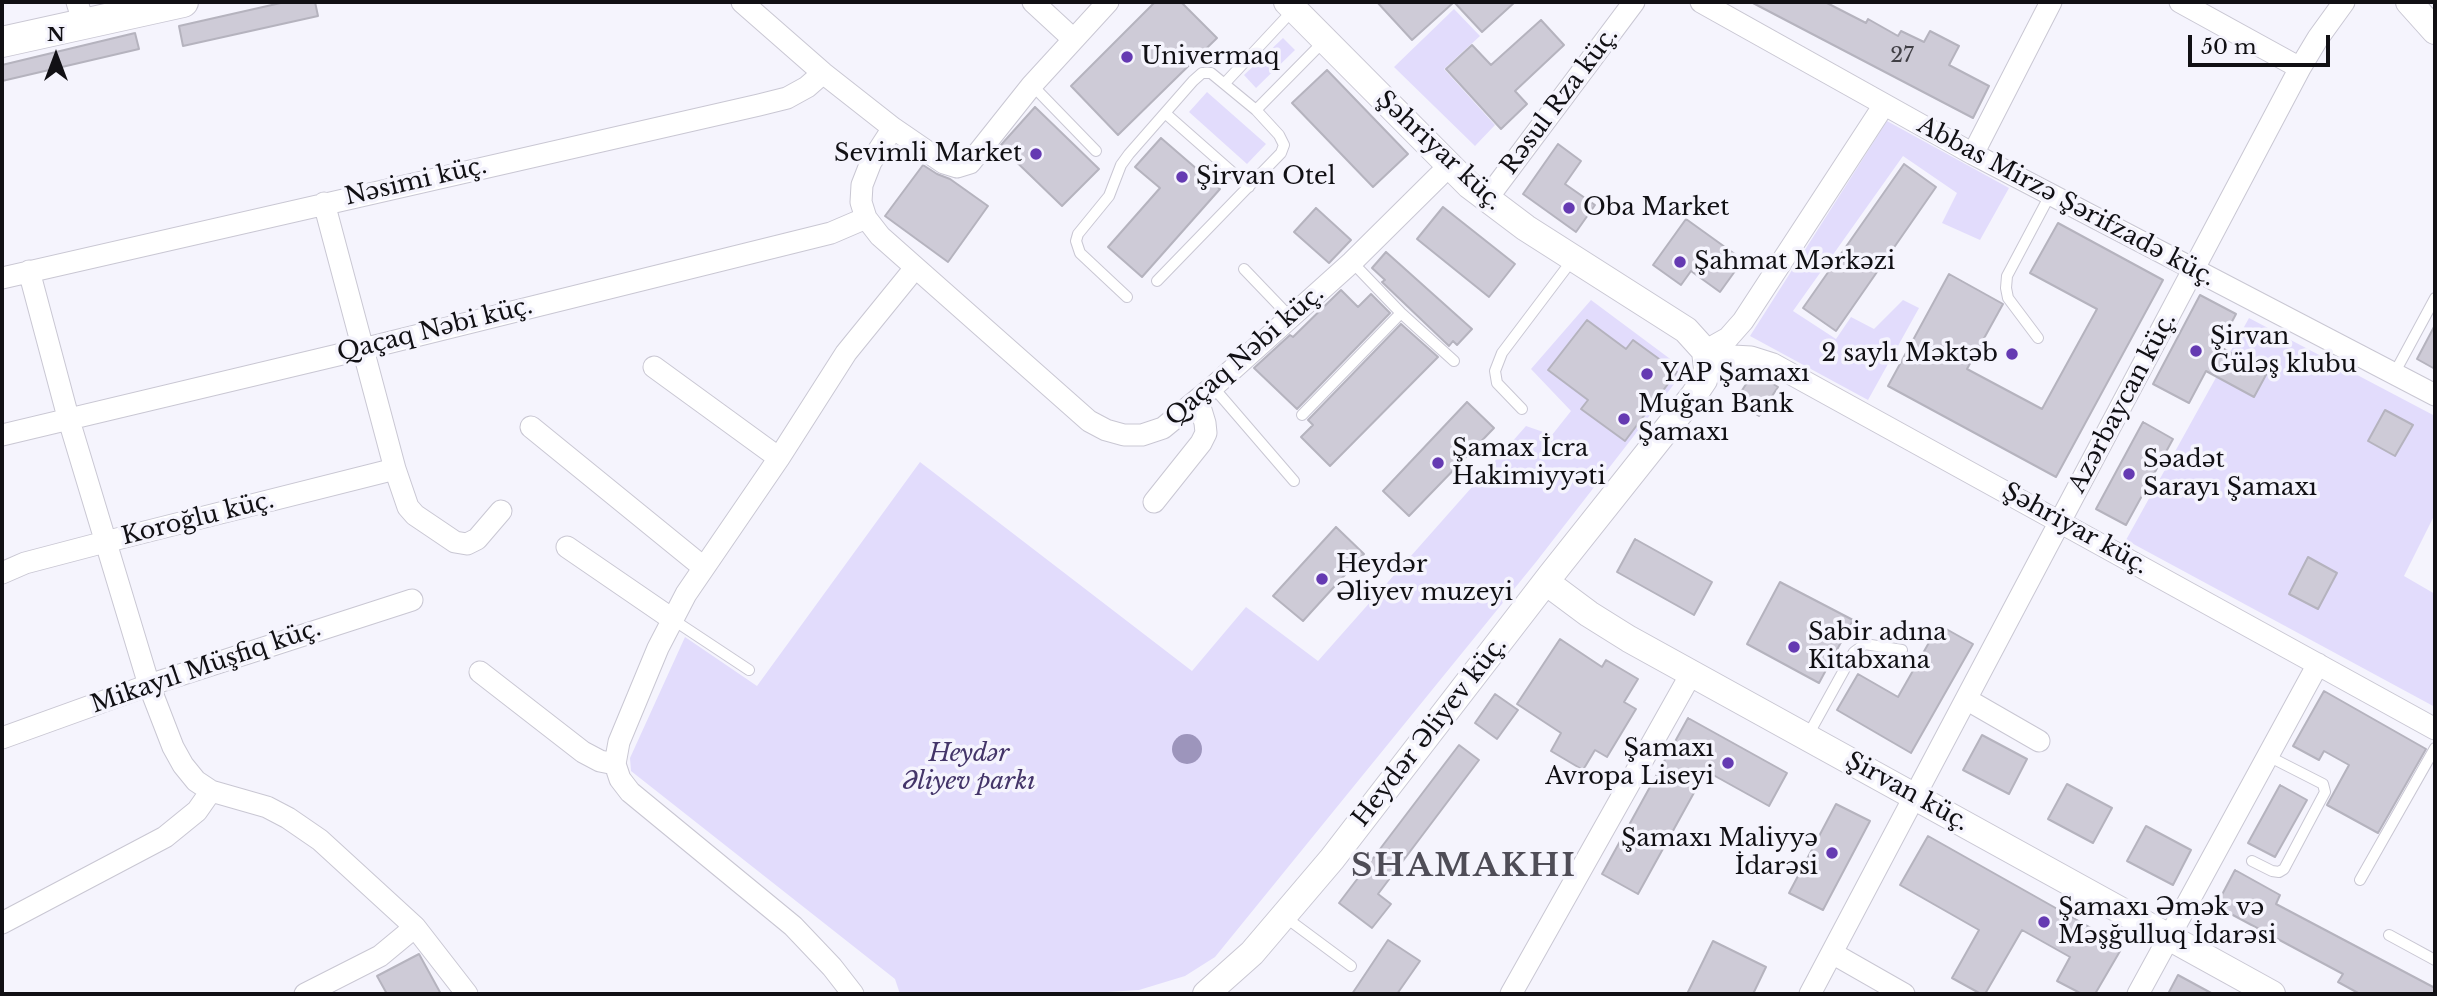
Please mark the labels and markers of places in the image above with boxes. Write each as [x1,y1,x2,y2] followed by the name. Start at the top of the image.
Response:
[1141,43,1280,71] place label: Univermaq
[1119,49,1135,65] marker: Univermaq
[834,140,1022,168] place label: Sevimli Market
[1028,146,1044,162] marker: Sevimli Market
[1196,163,1336,191] place label: Şirvan Otel
[1174,169,1190,185] marker: Şirvan Otel
[1583,194,1729,222] place label: Oba Market
[1561,200,1577,216] marker: Oba Market
[1694,248,1895,276] place label: Şahmat Mərkəzi
[1672,254,1688,270] marker: Şahmat Mərkəzi
[2210,323,2357,379] place label: Şirvan Güləş klubu
[1822,340,1998,368] place label: 2 saylı Məktəb
[2188,343,2204,359] marker: Şirvan Güləş klubu
[2004,346,2020,362] marker: 2 saylı Məktəb
[1661,360,1809,388] place label: YAP Şamaxı
[1639,366,1655,382] marker: YAP Şamaxı
[1638,391,1794,447] place label: Muğan Bank Şamaxı
[1616,411,1632,427] marker: Muğan Bank Şamaxı
[1452,435,1606,491] place label: Şamax İcra Hakimiyyəti
[2143,446,2317,502] place label: Səadət Sarayı Şamaxı
[1430,455,1446,471] marker: Şamax İcra Hakimiyyəti
[2121,466,2137,482] marker: Səadət Sarayı Şamaxı
[1336,551,1513,607] place label: Heydər Əliyev muzeyi
[1314,571,1330,587] marker: Heydər Əliyev muzeyi
[1808,619,1947,675] place label: Sabir adına Kitabxana
[1786,639,1802,655] marker: Sabir adına Kitabxana
[1545,735,1714,791] place label: Şamaxı Avropa Liseyi
[1720,755,1736,771] marker: Şamaxı Avropa Liseyi
[1621,825,1818,881] place label: Şamaxı Maliyyə İdarəsi
[1824,845,1840,861] marker: Şamaxı Maliyyə İdarəsi
[2058,894,2276,950] place label: Şamaxı Əmək və Məşğulluq İdarəsi
[2036,914,2052,930] marker: Şamaxı Əmək və Məşğulluq İdarəsi

